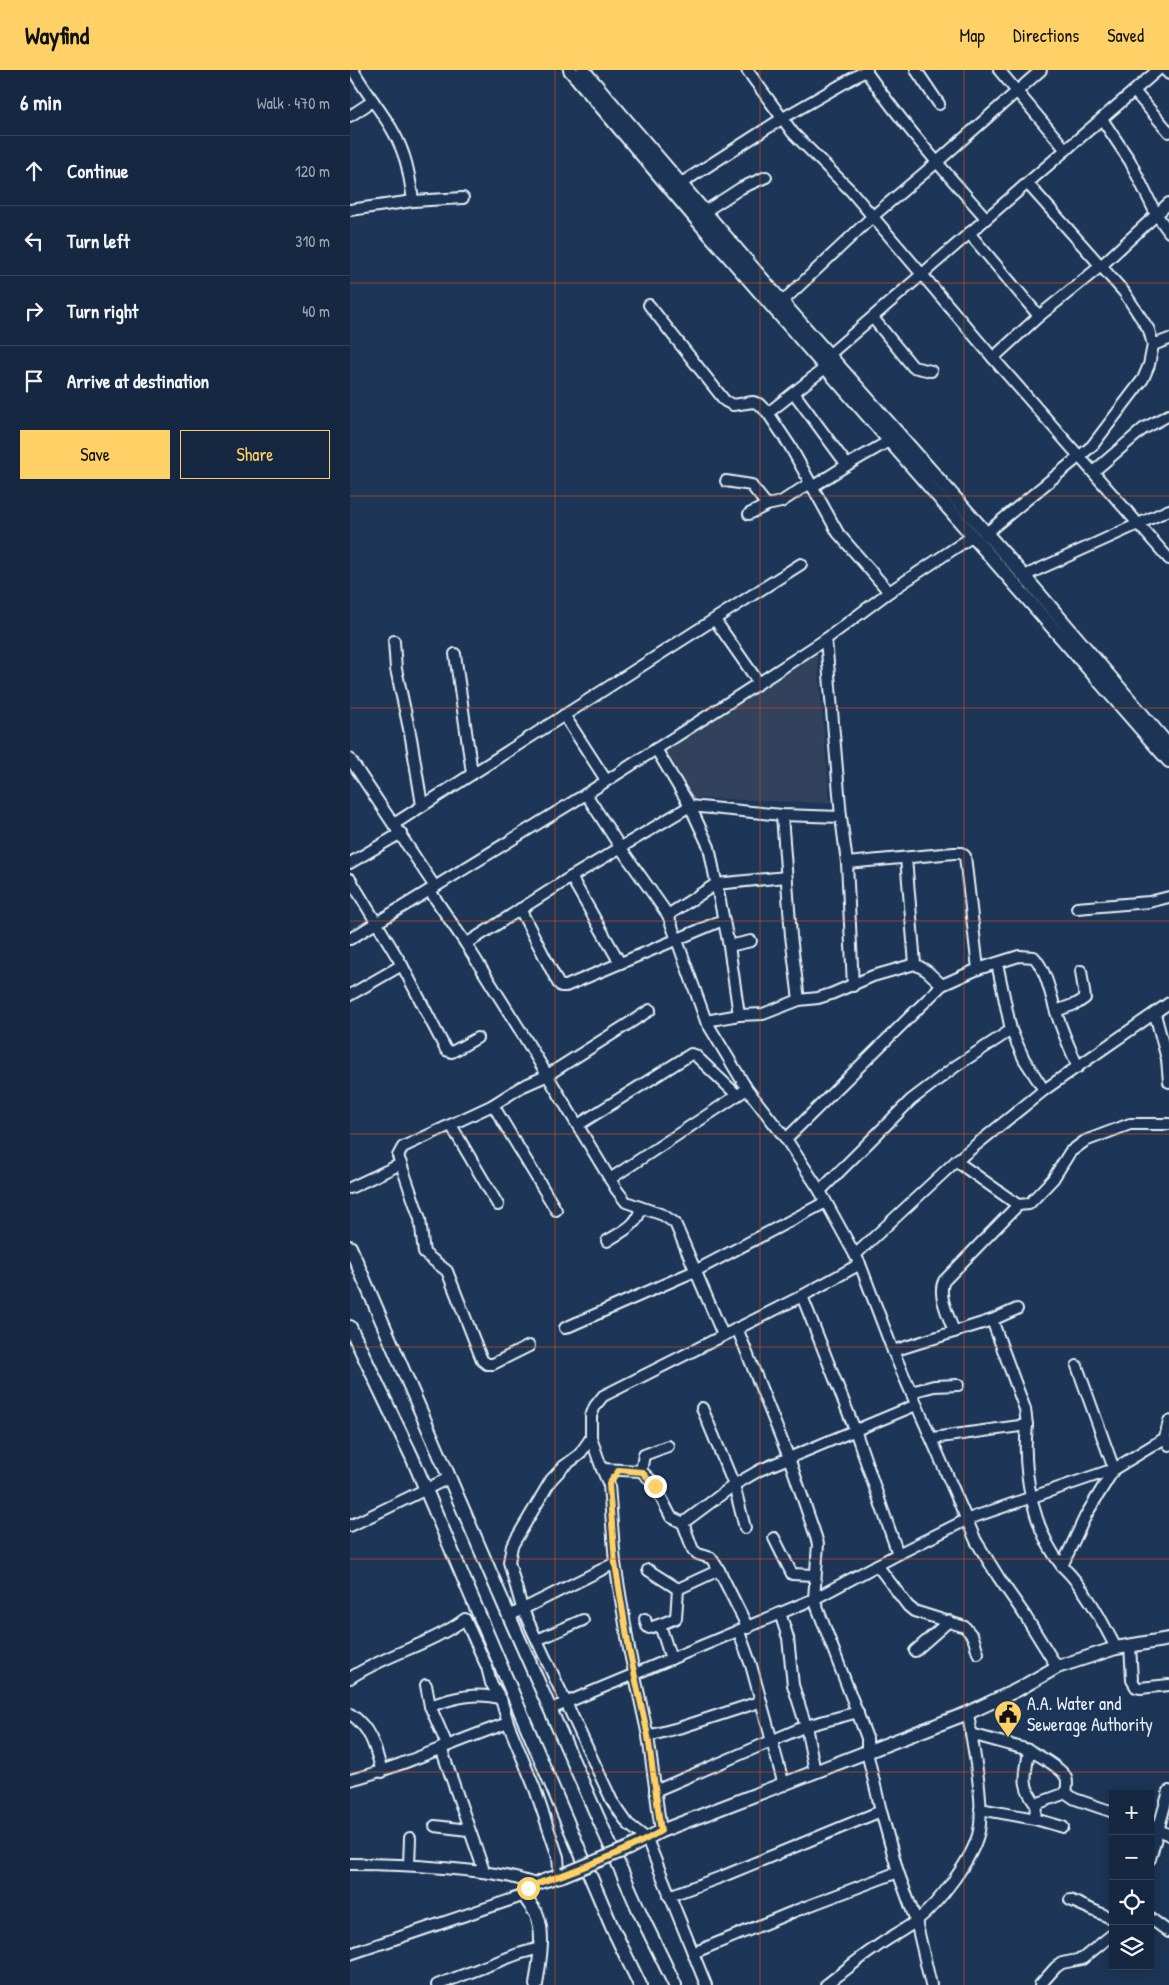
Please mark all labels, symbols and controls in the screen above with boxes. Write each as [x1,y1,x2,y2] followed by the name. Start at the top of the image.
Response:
[25,19,89,51] text: Wayfind
[960,23,985,48] text: Map
[1013,23,1079,48] text: Directions
[1107,23,1144,48] text: Saved
[20,88,62,117] text: 6 min
[257,92,330,114] text: Walk · 470 m
[20,157,48,185] icon: ahead
[67,158,128,184] text: Continue
[295,160,330,182] text: 120 m
[20,227,48,255] icon: left
[67,228,130,254] text: Turn left
[295,230,330,252] text: 310 m
[20,297,48,325] icon: right
[67,298,138,324] text: Turn right
[302,300,330,322] text: 40 m
[20,367,48,395] icon: arrive
[67,368,209,394] text: Arrive at destination
[20,430,170,479] button: Save
[180,430,330,479] button: Share
[644,1475,667,1498] route end
[1027,1691,1153,1737] place label: A.A. Water and Sewerage Authority
[993,1699,1023,1738] public building icon: A.A. Water and Sewerage Authority
[1109,1790,1154,1970] map controls
[1109,1790,1154,1835] button: +
[1109,1835,1154,1880] button: −
[517,1877,540,1900] route start
[1109,1880,1154,1925] button: locate
[1109,1925,1154,1970] button: layers

